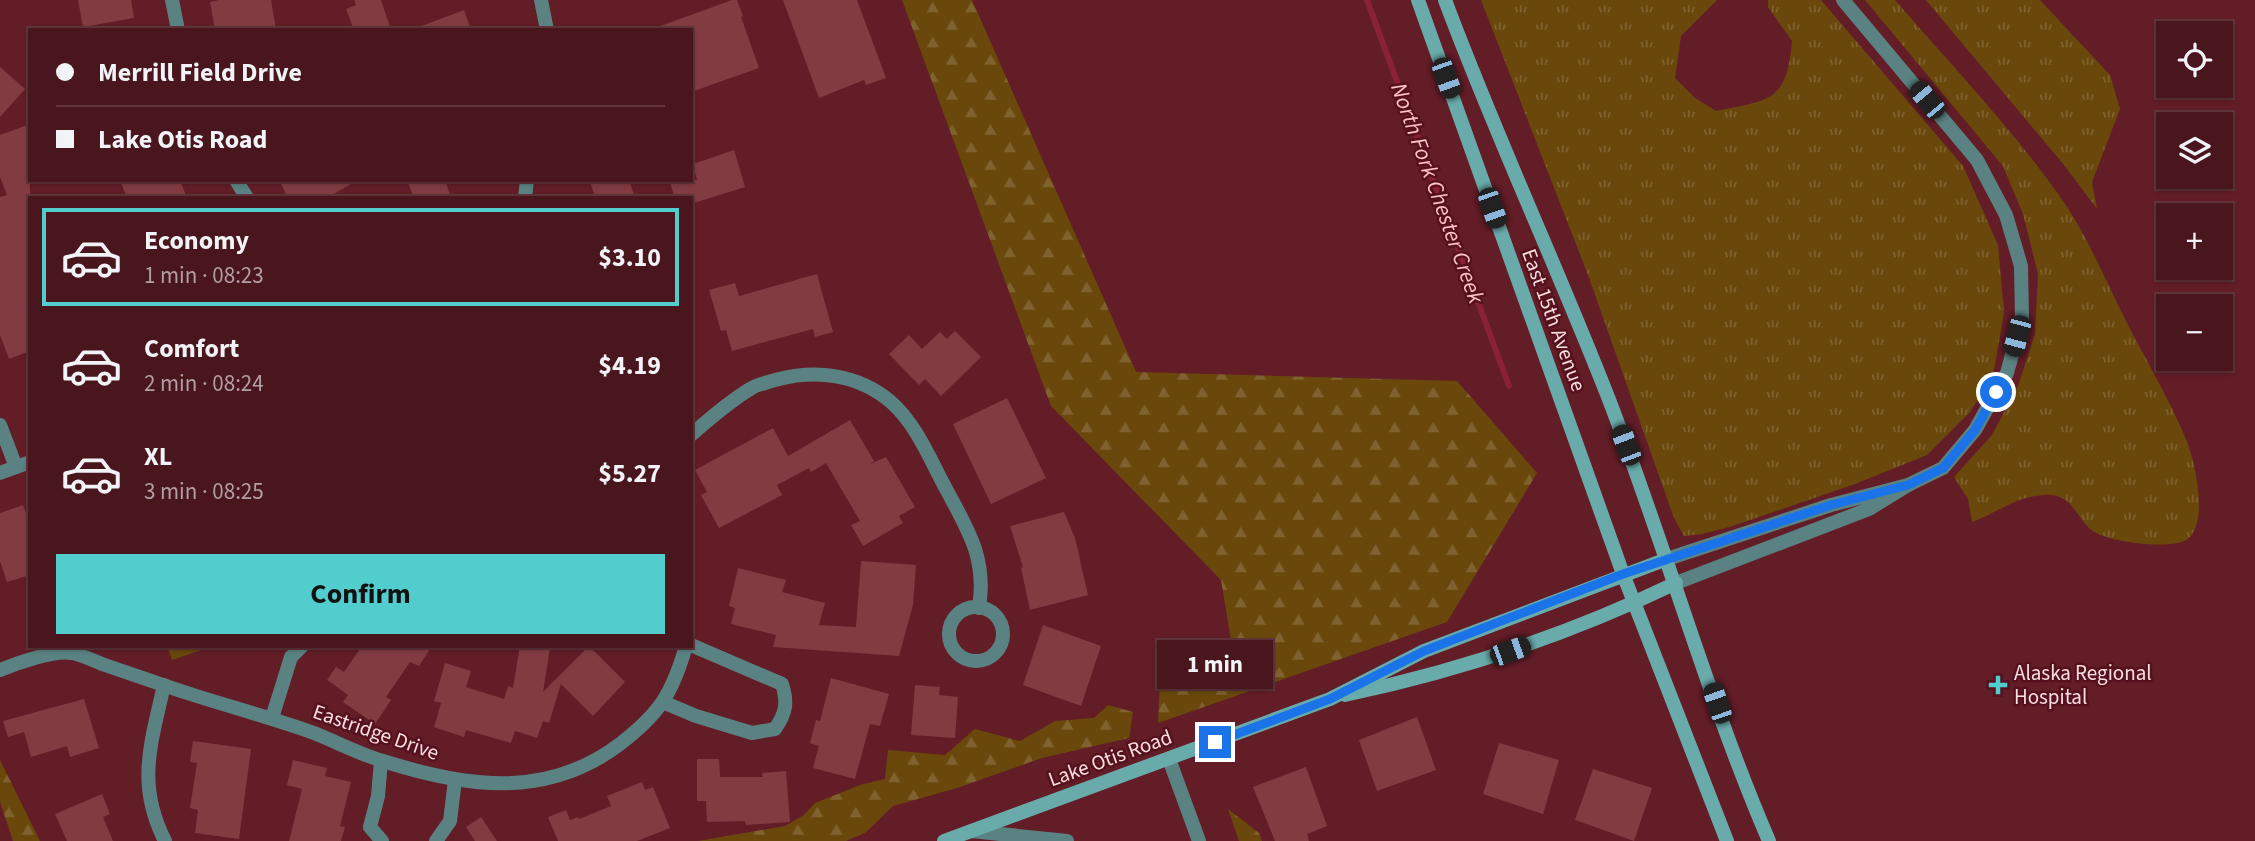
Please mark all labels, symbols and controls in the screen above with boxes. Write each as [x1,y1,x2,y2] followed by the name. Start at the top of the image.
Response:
[2156,21,2233,371] map controls
[2156,21,2233,98] button: locate
[98,54,302,91] text: Merrill Field Drive
[1429,55,1464,101] car
[1906,77,1949,123] car
[1382,78,1493,309] water label: North Fork Chester Creek
[2156,112,2233,189] button: layers
[98,121,267,158] text: Lake Otis Road
[1476,185,1509,231] car
[2156,203,2233,280] button: +
[144,222,249,259] text: Economy
[60,226,123,289] icon: car
[598,239,661,276] text: $3.10
[1514,245,1594,395] street label: East 15th Avenue
[144,259,264,292] text: 1 min · 08:23
[2156,294,2233,371] button: −
[2002,313,2033,359] car
[144,330,239,367] text: Comfort
[60,334,123,397] icon: car
[598,347,661,384] text: $4.19
[144,367,264,400] text: 2 min · 08:24
[1980,376,2012,408] route start
[1609,422,1644,468] car
[144,438,172,475] text: XL
[60,442,123,505] icon: car
[598,455,661,492] text: $5.27
[144,475,264,508] text: 3 min · 08:25
[56,554,665,634] button: Confirm
[1487,634,1534,668] car
[1157,640,1273,690] callout: 1 min
[1187,648,1243,681] text: 1 min
[2014,658,2152,712] place label: Alaska Regional Hospital
[1988,675,2008,695] marker: Alaska Regional Hospital
[1701,680,1734,726] car
[309,696,443,768] street label: Eastridge Drive
[1044,722,1176,794] street label: Lake Otis Road
[1199,726,1231,758] route end

